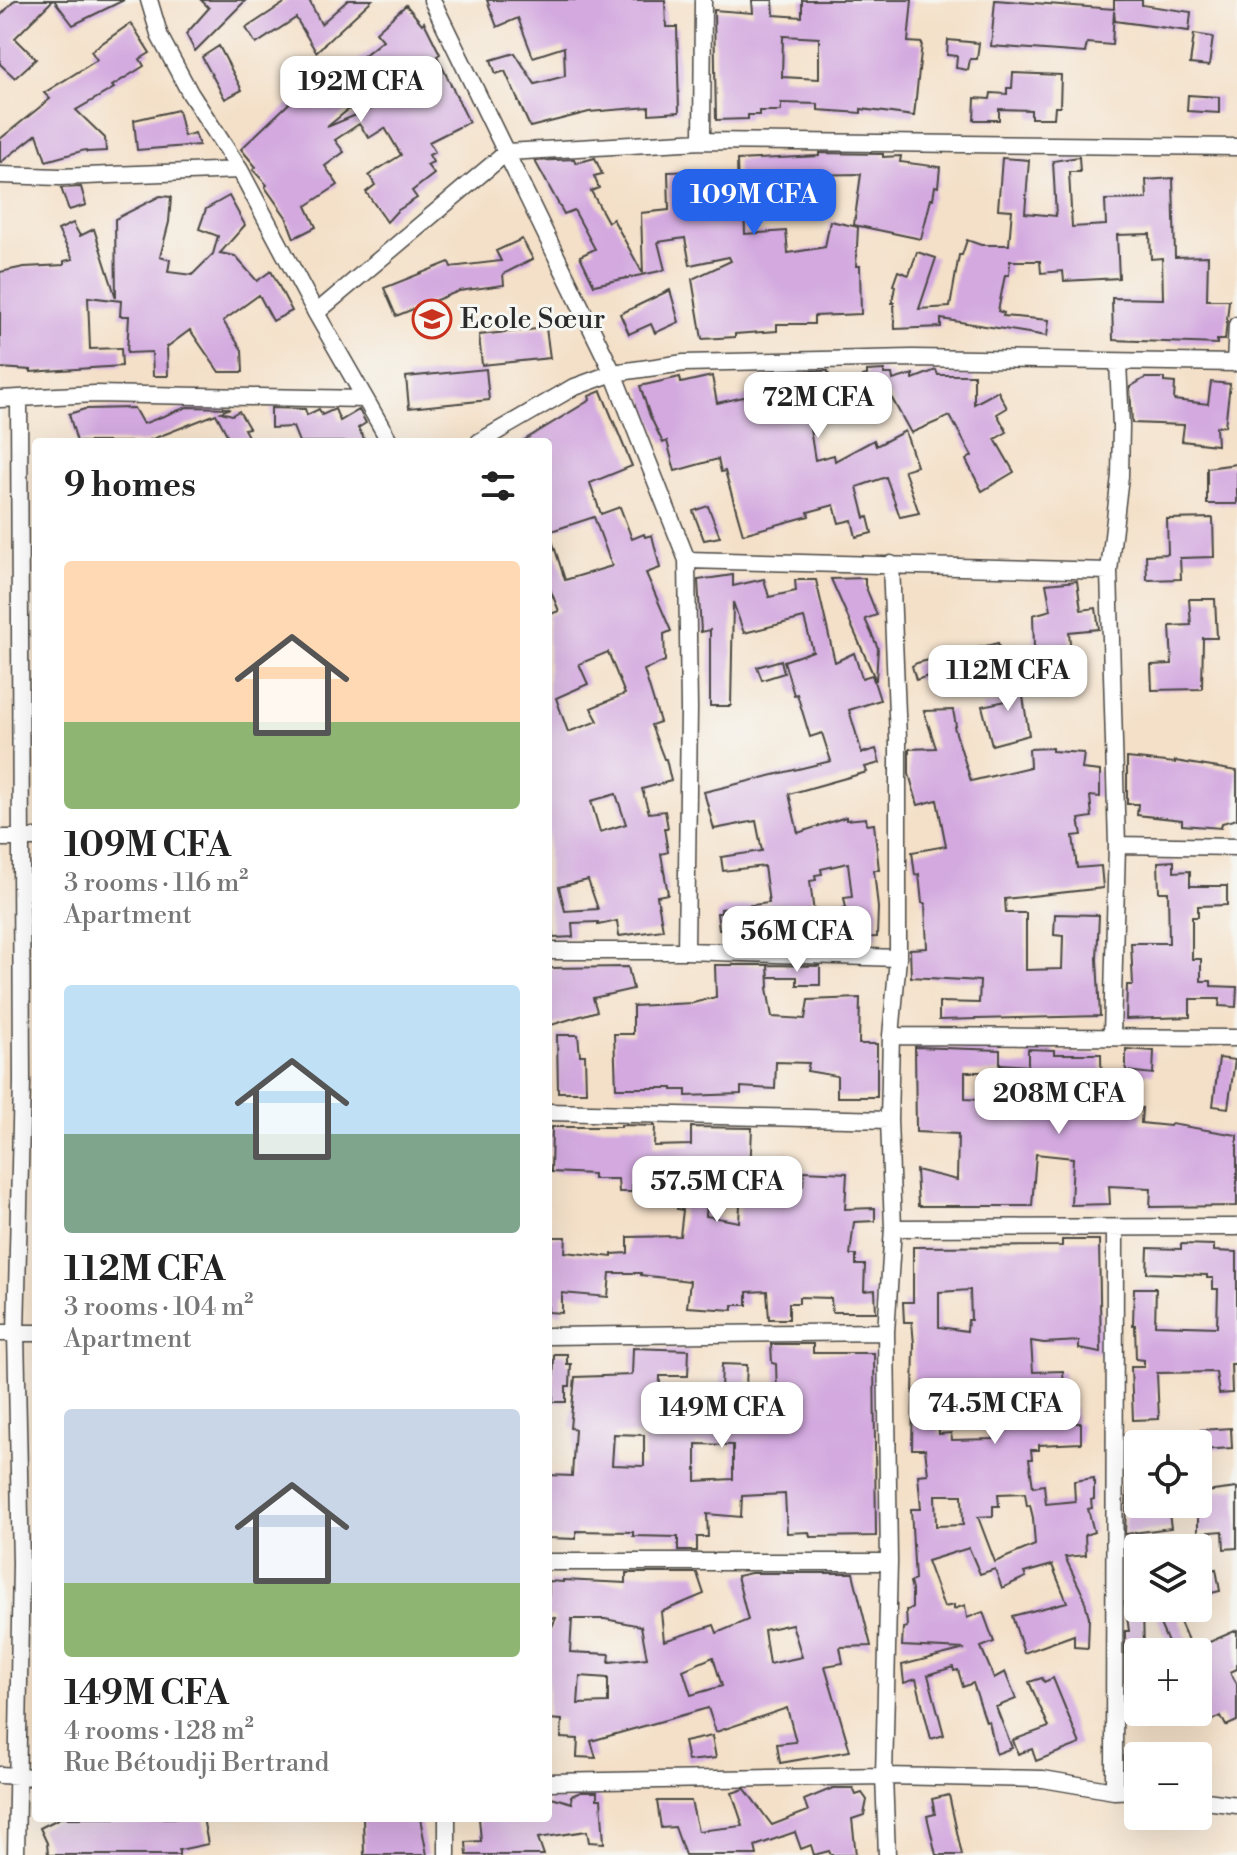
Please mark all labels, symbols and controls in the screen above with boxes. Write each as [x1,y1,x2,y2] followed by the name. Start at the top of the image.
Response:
[278,56,444,124] pin: 192M CFA
[298,66,424,98] text: 192M CFA
[671,169,837,237] pin: 109M CFA
[690,179,818,211] text: 109M CFA
[411,298,453,340] school or university icon: Ecole Sœur
[460,302,605,337] place label: Ecole Sœur
[744,372,892,440] pin: 72M CFA
[762,382,874,414] text: 72M CFA
[476,464,520,508] icon: filters
[64,465,196,507] text: 9 homes
[220,613,364,757] icon: home
[925,645,1091,713] pin: 112M CFA
[946,655,1070,687] text: 112M CFA
[64,825,231,867] text: 109M CFA
[64,867,248,899] text: 3 rooms · 116 m²
[64,899,192,931] text: Apartment
[723,906,871,974] pin: 56M CFA
[740,916,854,948] text: 56M CFA
[220,1037,364,1181] icon: home
[976,1068,1142,1136] pin: 208M CFA
[993,1078,1125,1110] text: 208M CFA
[625,1156,809,1224] pin: 57.5M CFA
[650,1166,784,1198] text: 57.5M CFA
[64,1249,225,1291] text: 112M CFA
[64,1291,253,1323] text: 3 rooms · 104 m²
[64,1323,192,1355] text: Apartment
[903,1378,1087,1446] pin: 74.5M CFA
[639,1382,805,1450] pin: 149M CFA
[927,1388,1063,1420] text: 74.5M CFA
[659,1392,785,1424] text: 149M CFA
[1124,1430,1212,1830] map controls
[1124,1430,1212,1518] button: locate
[220,1461,364,1605] icon: home
[1124,1534,1212,1622] button: layers
[1124,1638,1212,1726] button: +
[64,1673,229,1715] text: 149M CFA
[64,1715,254,1747] text: 4 rooms · 128 m²
[1124,1742,1212,1830] button: −
[64,1747,329,1779] text: Rue Bétoudji Bertrand

